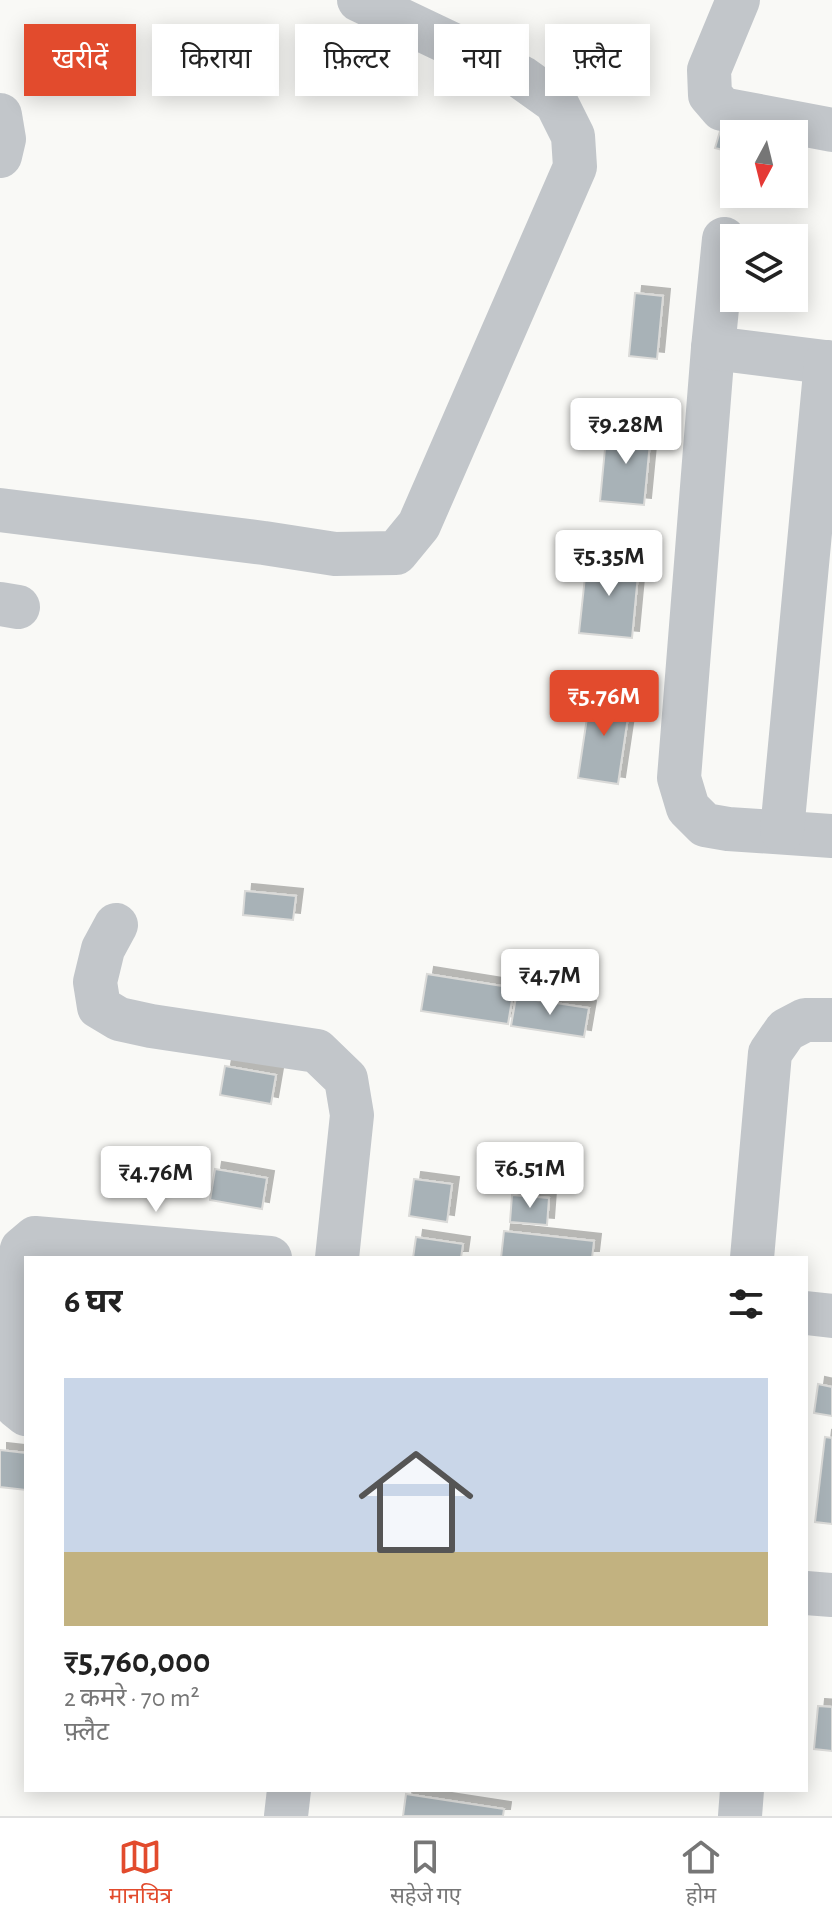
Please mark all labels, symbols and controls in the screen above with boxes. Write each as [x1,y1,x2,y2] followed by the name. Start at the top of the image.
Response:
[24,24,136,96] chip: खरीदें
[152,24,279,96] chip: किराया
[295,24,418,96] chip: फ़िल्टर
[434,24,529,96] chip: नया
[545,24,650,96] chip: फ़्लैट
[720,120,808,208] north arrow
[720,120,808,312] map controls
[720,224,808,312] button: layers
[561,398,691,466] pin: ₹9.28M
[588,411,664,437] text: ₹9.28M
[544,530,674,598] pin: ₹5.35M
[573,543,645,569] text: ₹5.35M
[539,670,669,738] pin: ₹5.76M
[568,683,640,709] text: ₹5.76M
[494,949,606,1017] pin: ₹4.7M
[519,962,581,988] text: ₹4.7M
[465,1142,595,1210] pin: ₹6.51M
[91,1146,221,1214] pin: ₹4.76M
[495,1155,565,1181] text: ₹6.51M
[119,1159,193,1185] text: ₹4.76M
[724,1282,768,1326] icon: filters
[64,1285,123,1319] text: 6 घर
[344,1430,488,1574] icon: home
[64,1645,210,1679] text: ₹5,760,000
[64,1685,200,1711] text: 2 कमरे · 70 m²
[64,1719,109,1745] text: फ़्लैट
[109,1835,172,1912] tab: मानचित्र
[390,1835,461,1912] tab: सहेजे गए
[679,1835,723,1912] tab: होम

